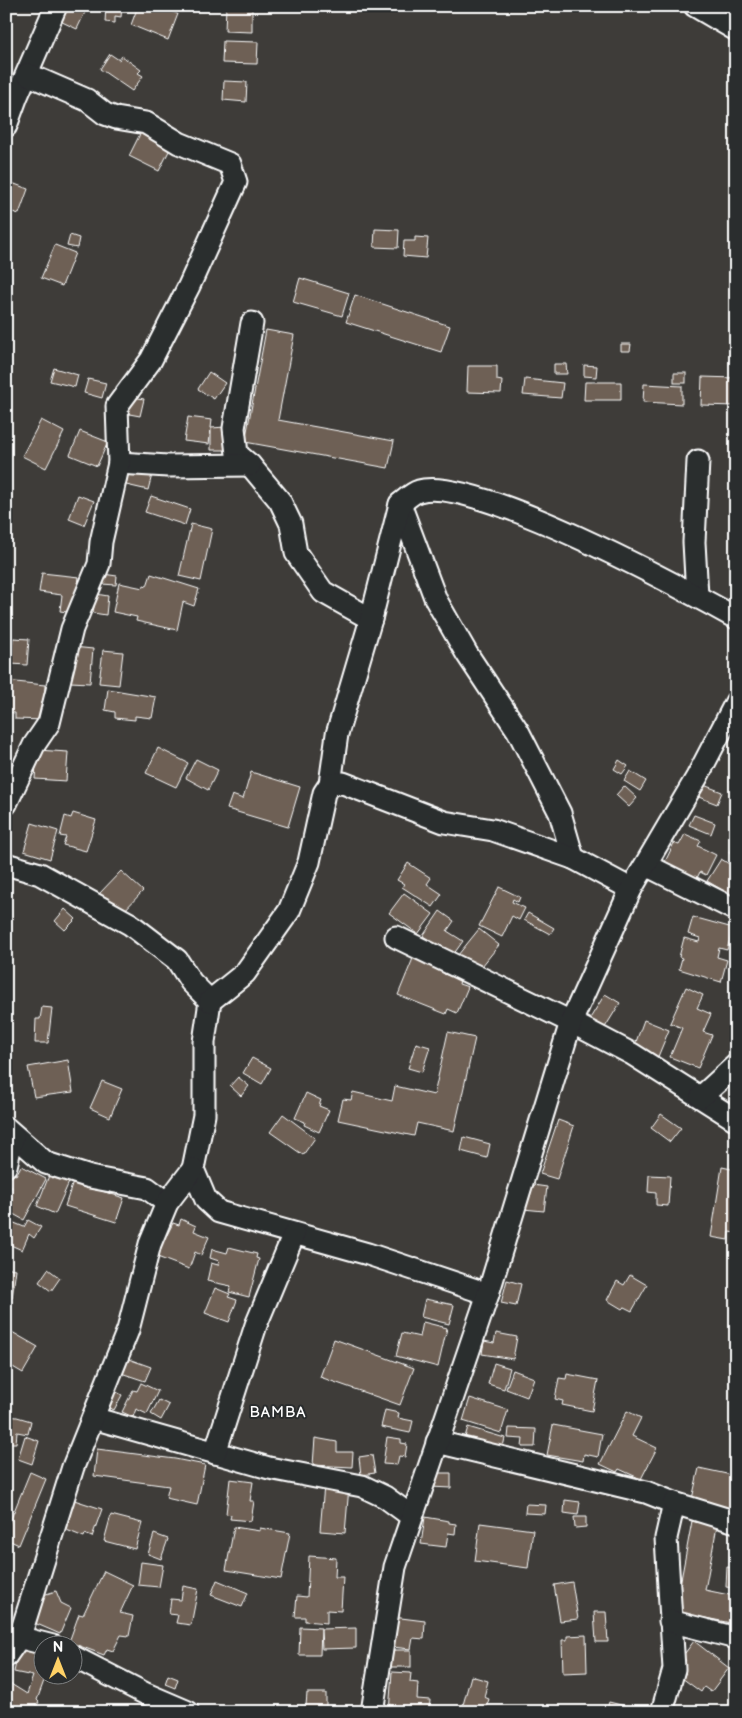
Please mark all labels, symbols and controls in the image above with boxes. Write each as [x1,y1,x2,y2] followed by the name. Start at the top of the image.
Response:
[250,1403,306,1422] district label: BAMBA
[32,1636,82,1686] north arrow
[53,1639,63,1656] text: N

